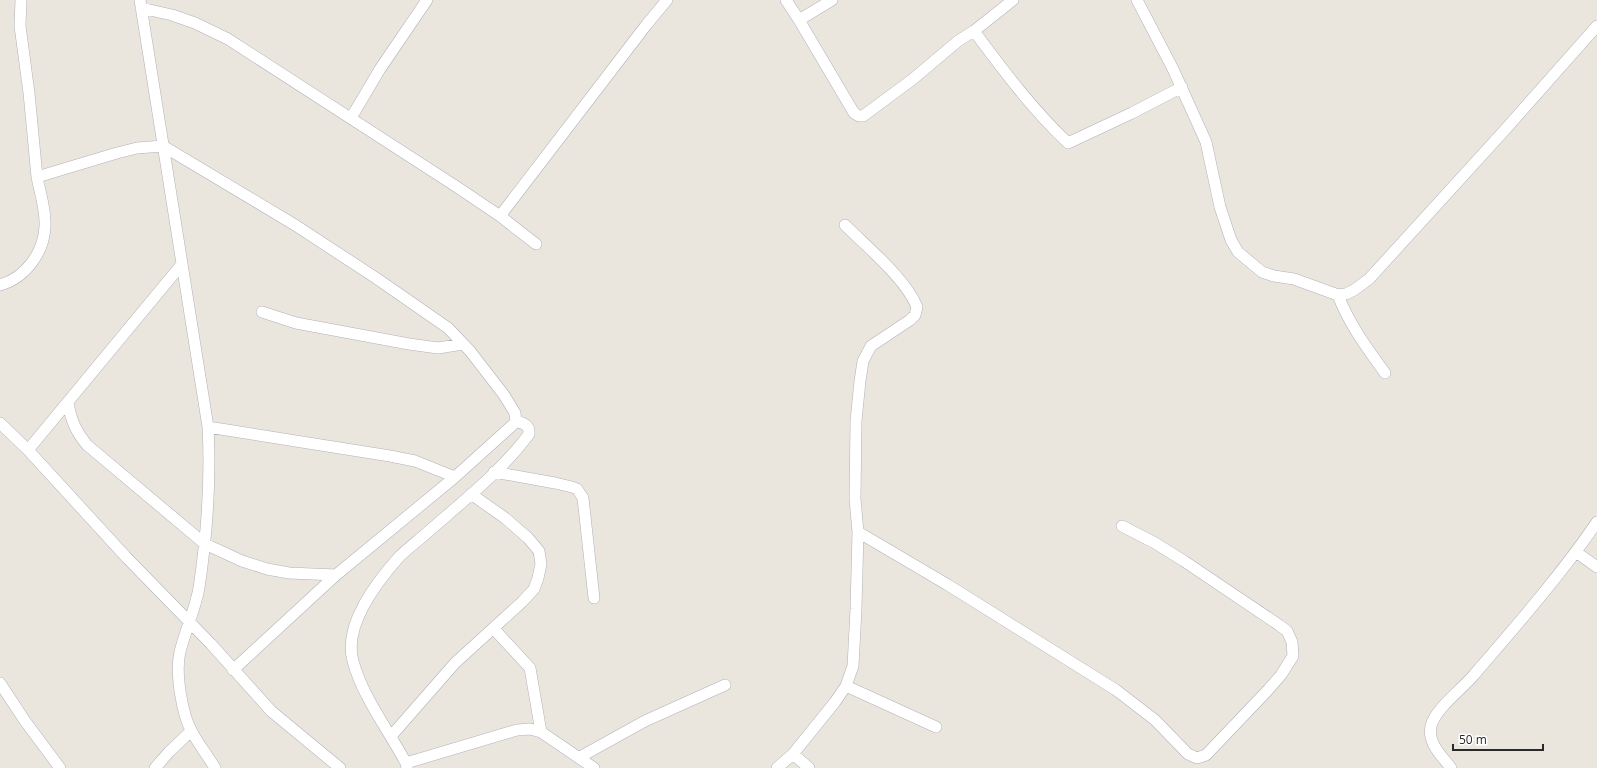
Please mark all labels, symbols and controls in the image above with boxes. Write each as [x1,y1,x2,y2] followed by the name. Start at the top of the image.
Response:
[1453,726,1543,752] scale bar
[1459,731,1487,748] text: 50 m

